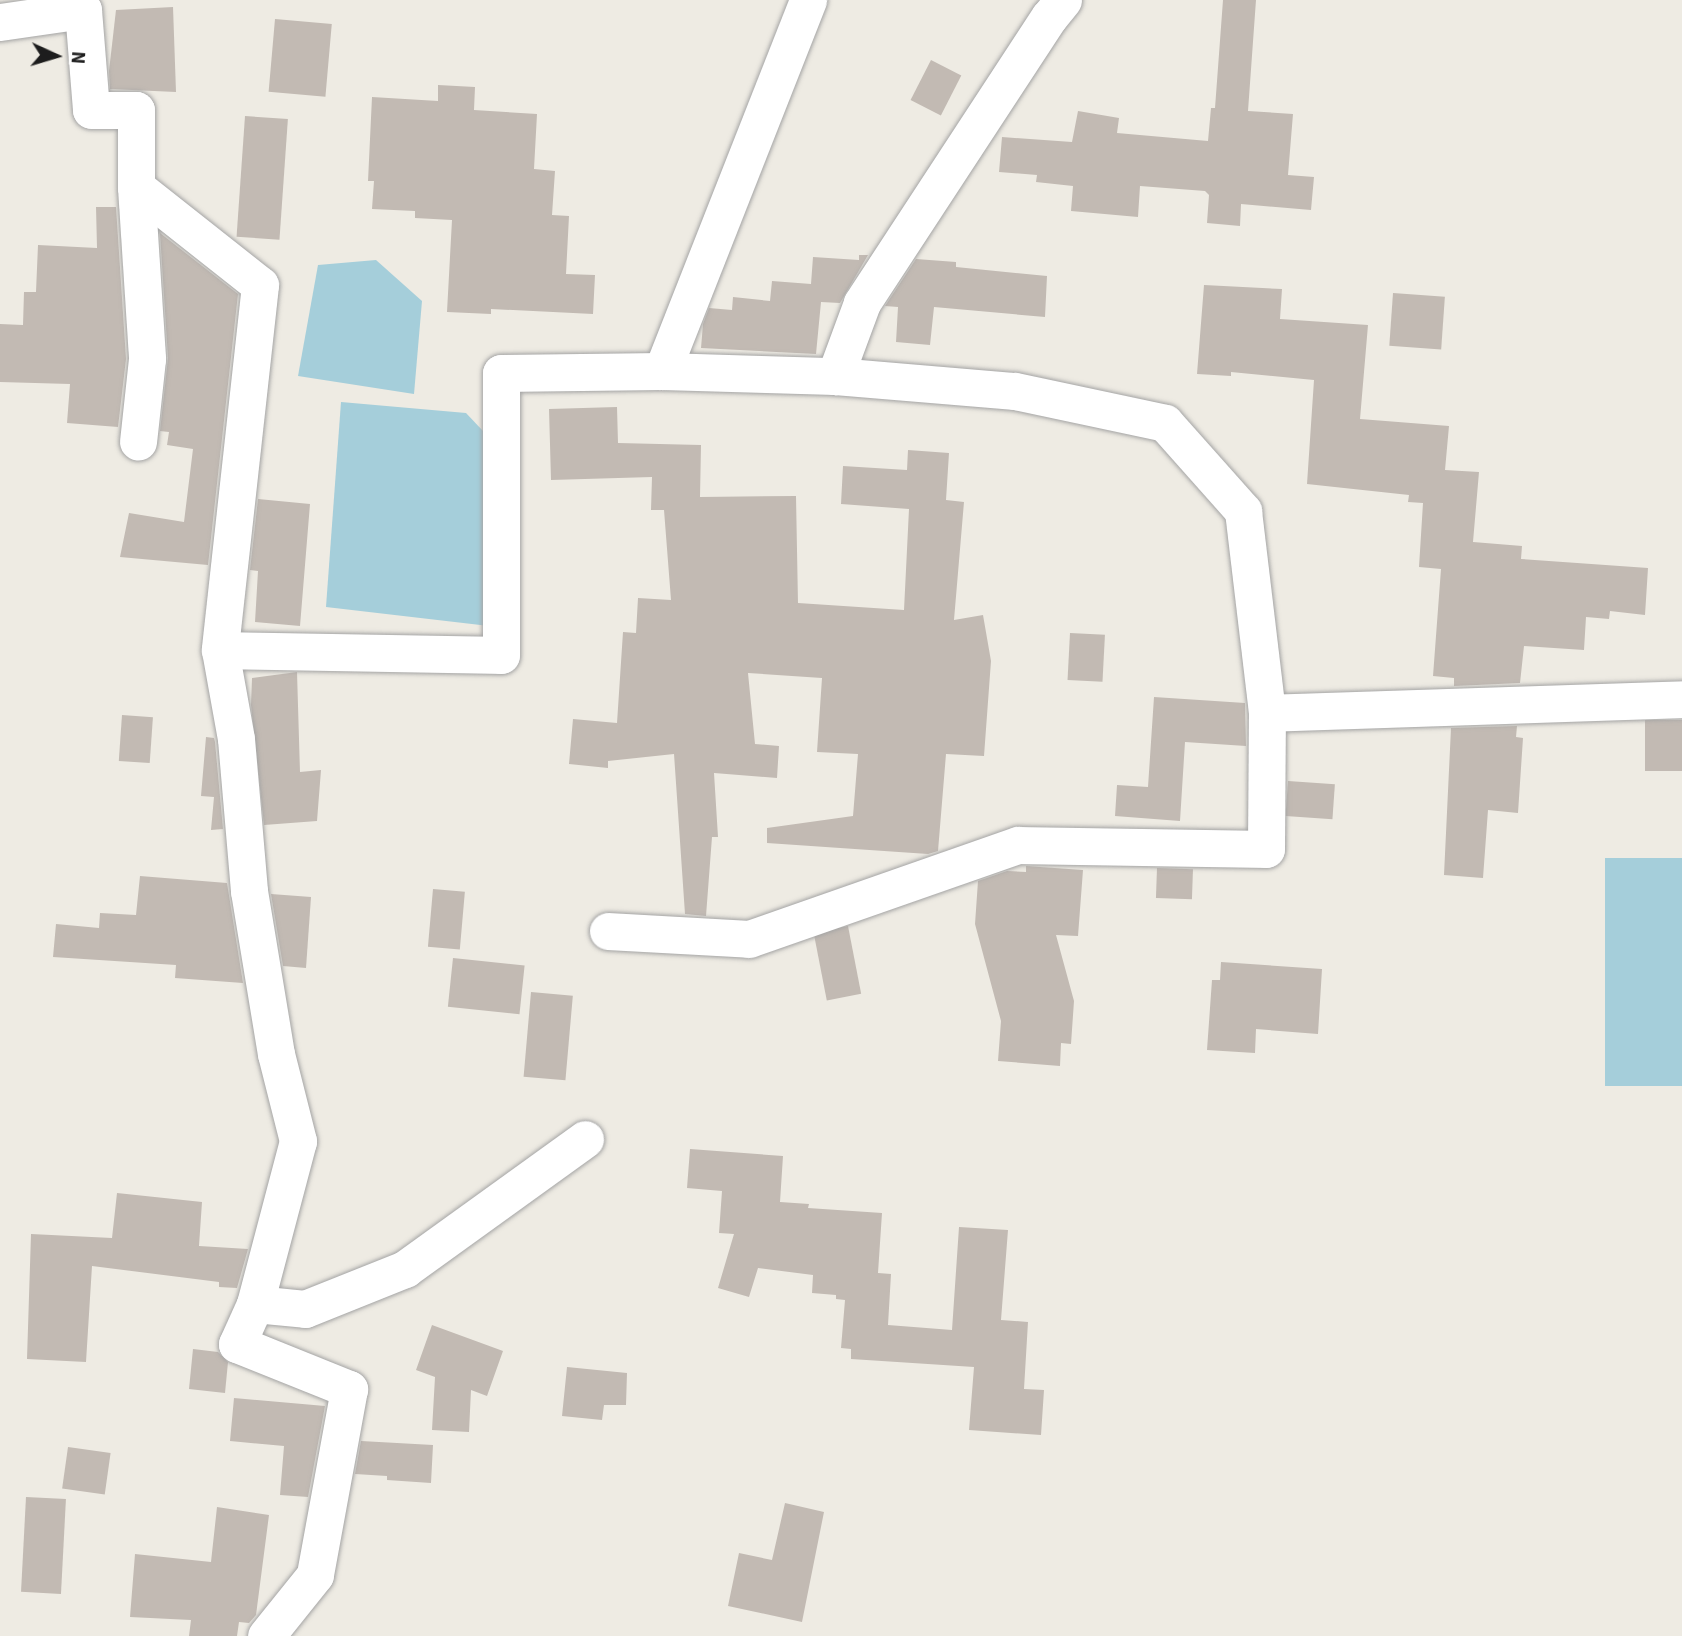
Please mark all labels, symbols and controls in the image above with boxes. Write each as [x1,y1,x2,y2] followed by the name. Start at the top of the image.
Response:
[21,21,91,91] north arrow
[64,50,91,65] text: N

